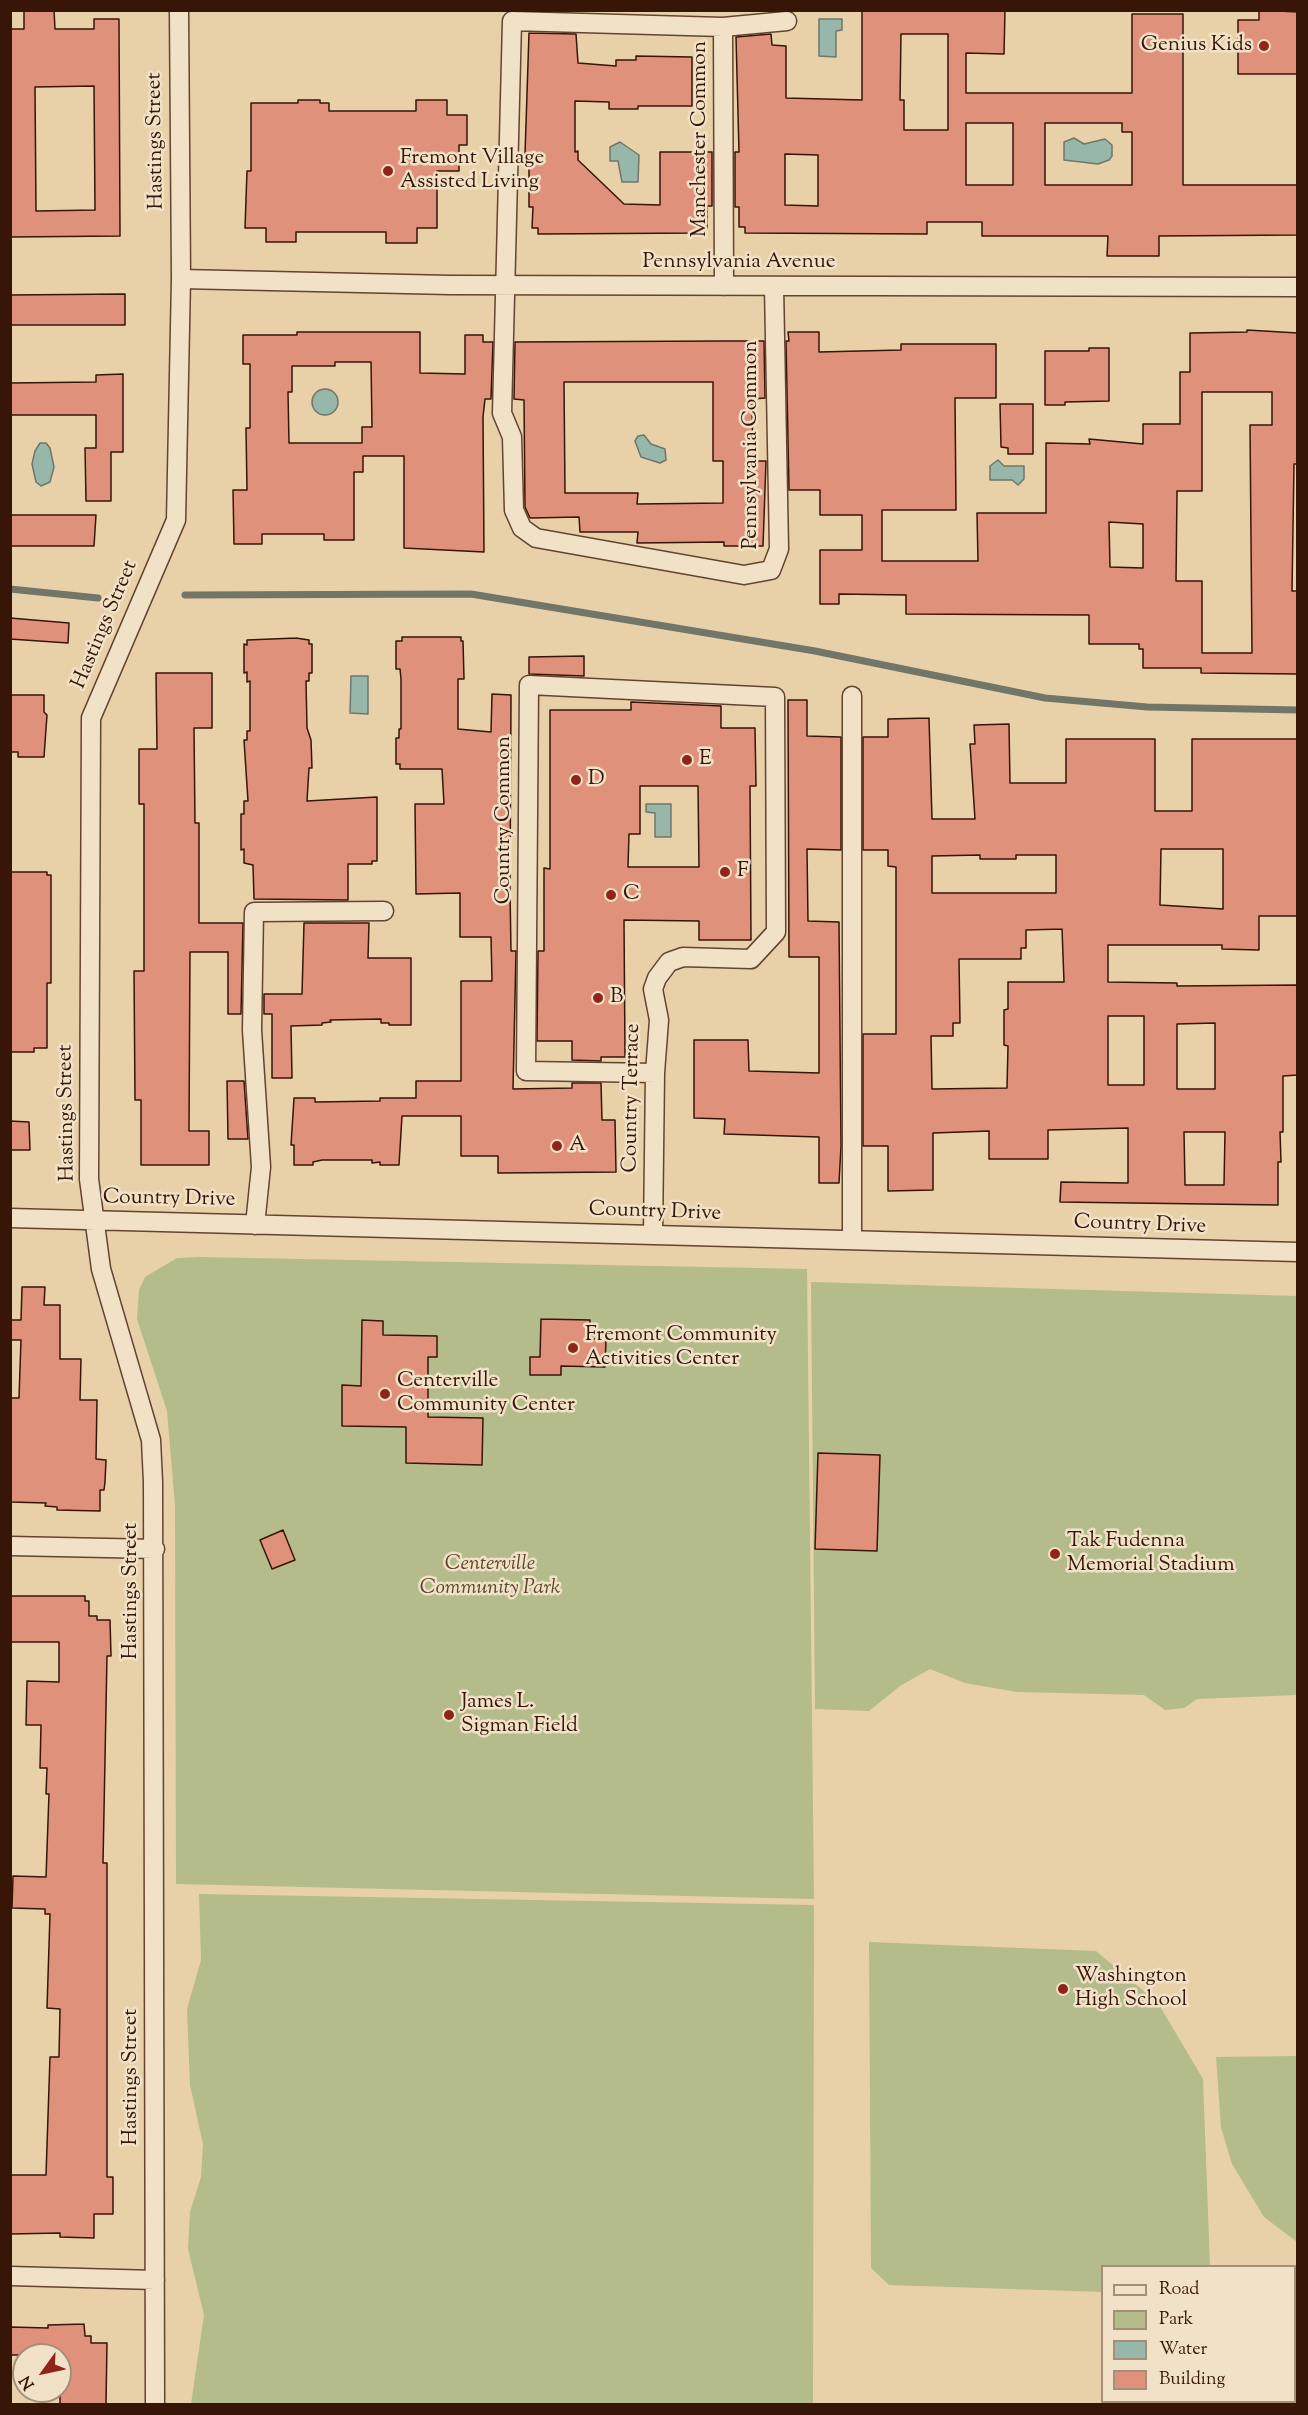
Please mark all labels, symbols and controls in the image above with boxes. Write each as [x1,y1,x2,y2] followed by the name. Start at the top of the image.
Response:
[1141,33,1252,59] place label: Genius Kids
[1257,39,1271,53] marker: Genius Kids
[688,41,714,237] street label: Manchester Common
[143,72,171,210] street label: Hastings Street
[400,146,544,196] place label: Fremont Village Assisted Living
[381,164,395,178] marker: Fremont Village Assisted Living
[642,250,836,276] street label: Pennsylvania Avenue
[739,340,765,550] street label: Pennsylvania Common
[68,557,144,693] street label: Hastings Street
[492,736,518,904] street label: Country Common
[699,747,712,773] place label: E
[680,753,694,767] marker: E
[588,767,605,793] place label: D
[569,773,583,787] marker: D
[737,859,749,885] place label: F
[718,865,732,879] marker: F
[623,882,640,908] place label: C
[604,888,618,902] marker: C
[610,985,623,1011] place label: B
[591,991,605,1005] marker: B
[619,1023,647,1173] street label: Country Terrace
[54,1044,82,1182] street label: Hastings Street
[569,1133,586,1159] place label: A
[550,1139,564,1153] marker: A
[102,1186,236,1214] street label: Country Drive
[588,1198,722,1228] street label: Country Drive
[1073,1211,1207,1241] street label: Country Drive
[585,1323,777,1373] place label: Fremont Community Activities Center
[566,1341,580,1355] marker: Fremont Community Activities Center
[397,1369,575,1419] place label: Centerville Community Center
[378,1387,392,1401] marker: Centerville Community Center
[119,1522,145,1660] street label: Hastings Street
[1067,1529,1235,1579] place label: Tak Fudenna Memorial Stadium
[1048,1547,1062,1561] marker: Tak Fudenna Memorial Stadium
[420,1552,560,1602] park label: Centerville Community Park
[461,1690,578,1740] place label: James L. Sigman Field
[442,1708,456,1722] marker: James L. Sigman Field
[1075,1964,1187,2014] place label: Washington High School
[1056,1982,1070,1996] marker: Washington High School
[119,2008,145,2146] street label: Hastings Street
[1101,2265,1296,2403] legend
[1159,2277,1199,2303] text: Road
[1159,2307,1193,2333] text: Park
[1159,2337,1207,2363] text: Water
[12,2343,72,2403] north arrow
[1159,2367,1225,2393] text: Building
[15,2370,41,2394] text: N

